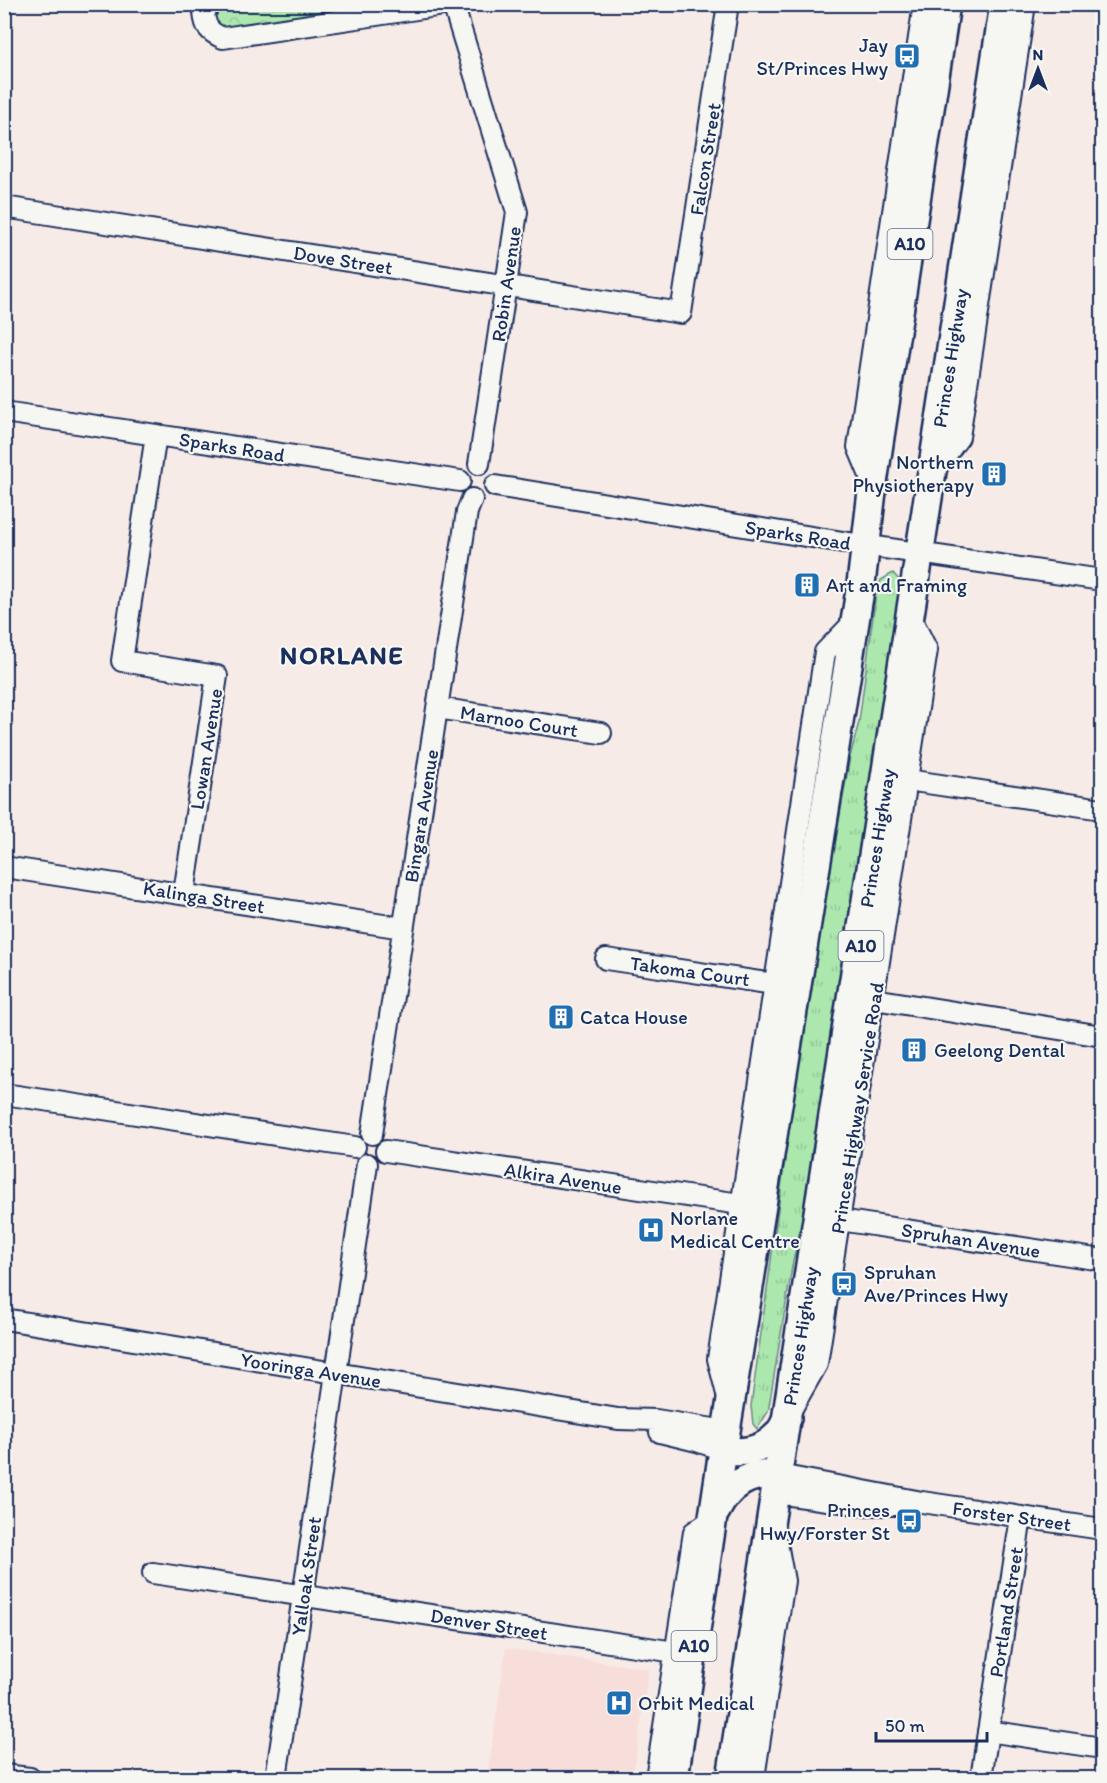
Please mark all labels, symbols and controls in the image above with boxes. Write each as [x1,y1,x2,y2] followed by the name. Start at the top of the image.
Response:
[756,33,889,80] place label: Jay St/Princes Hwy
[1008,39,1068,99] north arrow
[892,41,922,71] bus stop icon: Jay St/Princes Hwy
[1033,45,1043,64] text: N
[684,101,726,217] street label: Falcon Street
[486,225,526,343] street label: Robin Avenue
[888,229,932,259] road number: A10
[292,240,394,280] street label: Dove Street
[927,286,973,429] street label: Princes Highway
[177,427,287,467] street label: Sparks Road
[852,450,975,497] place label: Northern Physiotherapy
[979,459,1009,489] building icon: Northern Physiotherapy
[743,515,853,555] street label: Sparks Road
[792,570,822,600] building icon: Art and Framing
[826,573,968,597] place label: Art and Framing
[280,639,404,671] district label: NORLANE
[185,687,227,811] street label: Lowan Avenue
[458,700,580,742] street label: Marnoo Court
[399,748,443,884] street label: Bingara Avenue
[854,766,900,909] street label: Princes Highway
[142,876,266,918] street label: Kalinga Street
[838,931,884,961] road number: A10
[629,951,751,991] street label: Takoma Court
[825,980,889,1236] street label: Princes Highway Service Road
[546,1002,576,1032] building icon: Catca House
[580,1005,688,1029] place label: Catca House
[899,1035,929,1065] building icon: Geelong Dental
[934,1038,1065,1062] place label: Geelong Dental
[503,1157,623,1199] street label: Alkira Avenue
[670,1206,800,1253] place label: Norlane Medical Centre
[636,1215,666,1245] hospital icon: Norlane Medical Centre
[900,1217,1042,1263] street label: Spruhan Avenue
[864,1260,1009,1307] place label: Spruhan Ave/Princes Hwy
[777,1264,823,1407] street label: Princes Highway
[829,1269,859,1299] bus stop icon: Spruhan Ave/Princes Hwy
[239,1347,383,1393] street label: Yooringa Avenue
[951,1496,1073,1536] street label: Forster Street
[760,1498,891,1545] place label: Princes Hwy/Forster St
[894,1506,924,1536] bus stop icon: Princes Hwy/Forster St
[286,1515,326,1637] street label: Yalloak Street
[984,1545,1028,1679] street label: Portland Street
[429,1603,549,1645] street label: Denver Street
[672,1631,716,1661] road number: A10
[604,1688,634,1718] hospital icon: Orbit Medical
[638,1691,755,1715] place label: Orbit Medical
[876,1705,987,1743] scale bar
[885,1715,925,1737] text: 50 m

